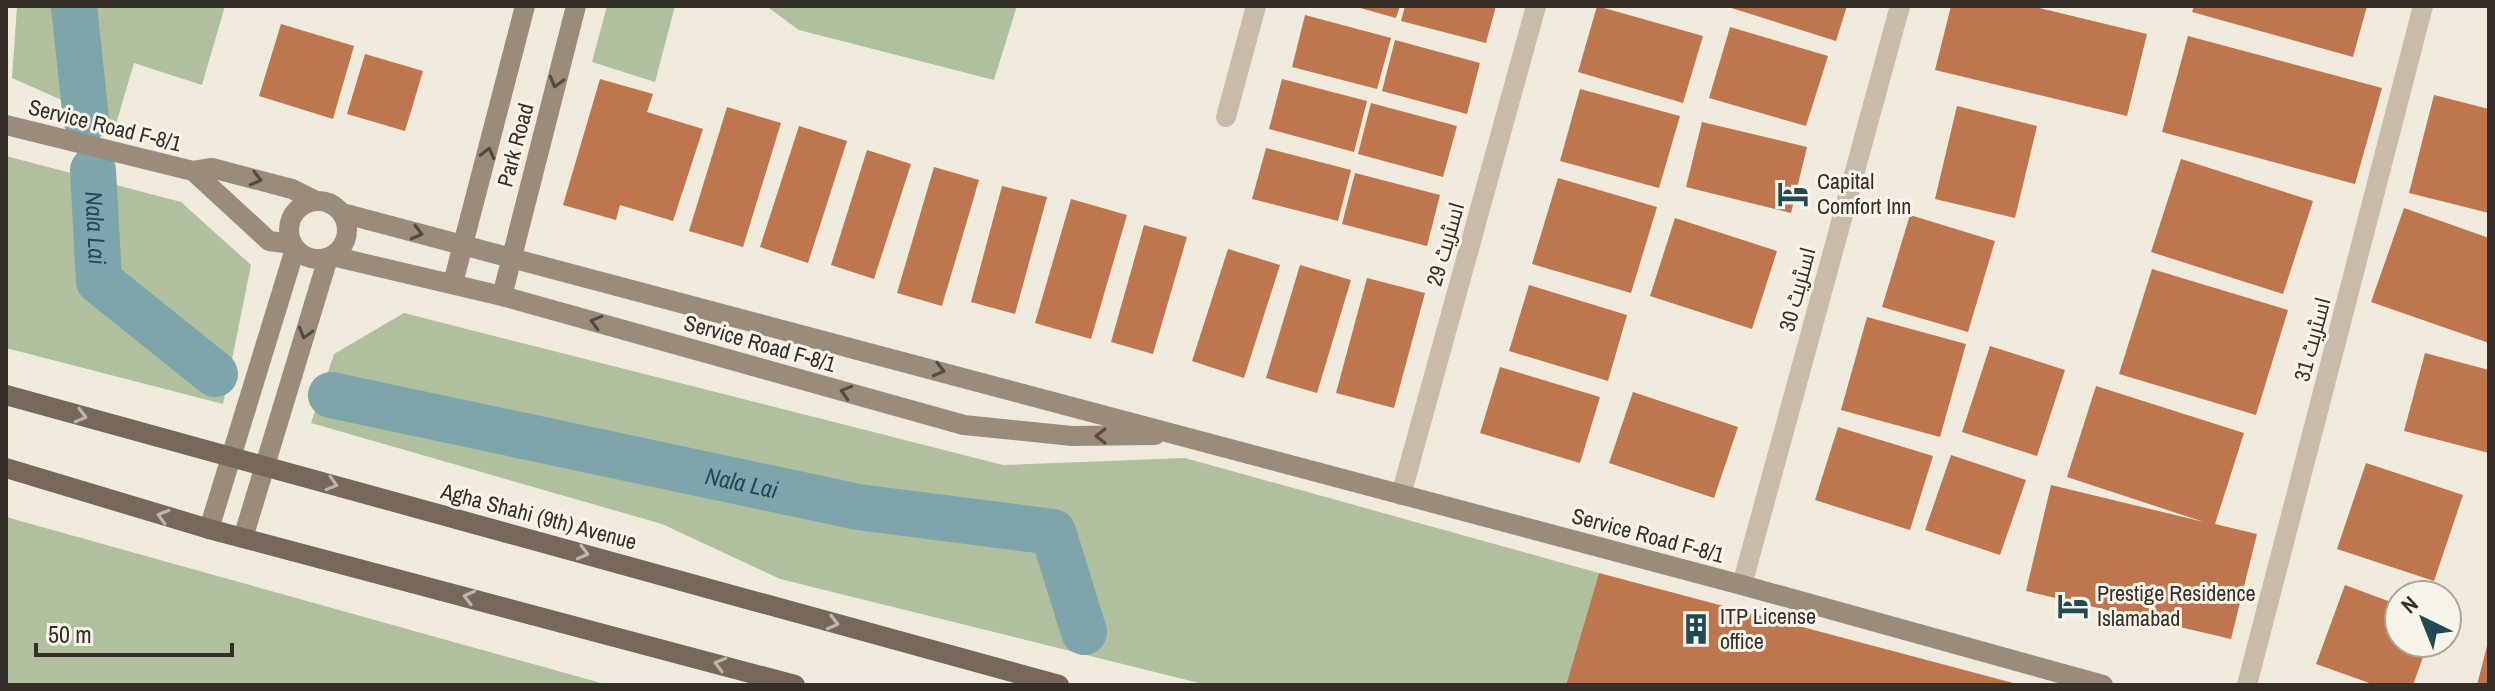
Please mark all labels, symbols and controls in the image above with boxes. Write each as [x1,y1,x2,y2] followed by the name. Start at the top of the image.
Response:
[549,74,566,88] one-way arrow
[25,92,185,158] street label: Service Road F-8/1
[489,100,541,190] street label: Park Road
[478,147,495,161] one-way arrow
[1817,166,1911,221] place label: Capital Comfort Inn
[248,170,262,187] one-way arrow
[1776,177,1810,211] hotel icon: Capital Comfort Inn
[78,190,114,266] water label: Nala Lai
[1419,198,1471,290] street label: اسٹریٹ 29
[409,224,423,240] one-way arrow
[1771,244,1823,334] street label: اسٹریٹ 30
[2286,294,2338,384] street label: اسٹریٹ 31
[681,307,839,379] street label: Service Road F-8/1
[589,315,603,331] one-way arrow
[298,325,314,339] one-way arrow
[932,361,946,378] one-way arrow
[840,385,854,401] one-way arrow
[74,406,88,423] one-way arrow
[1094,427,1107,445] one-way arrow
[703,459,782,506] water label: Nala Lai
[325,475,339,491] one-way arrow
[437,475,640,557] street label: Agha Shahi (9th) Avenue
[1569,500,1727,570] street label: Service Road F-8/1
[157,509,171,525] one-way arrow
[575,544,589,561] one-way arrow
[2097,578,2255,633] place label: Prestige Residence Islamabad
[2383,579,2463,659] north arrow
[462,589,476,606] one-way arrow
[2056,589,2090,623] hotel icon: Prestige Residence Islamabad
[2394,589,2424,620] text: N
[1720,601,1816,656] place label: ITP License office
[36,607,232,657] scale bar
[1679,612,1713,646] building icon: ITP License office
[826,614,840,630] one-way arrow
[48,618,92,650] text: 50 m
[713,657,727,674] one-way arrow

